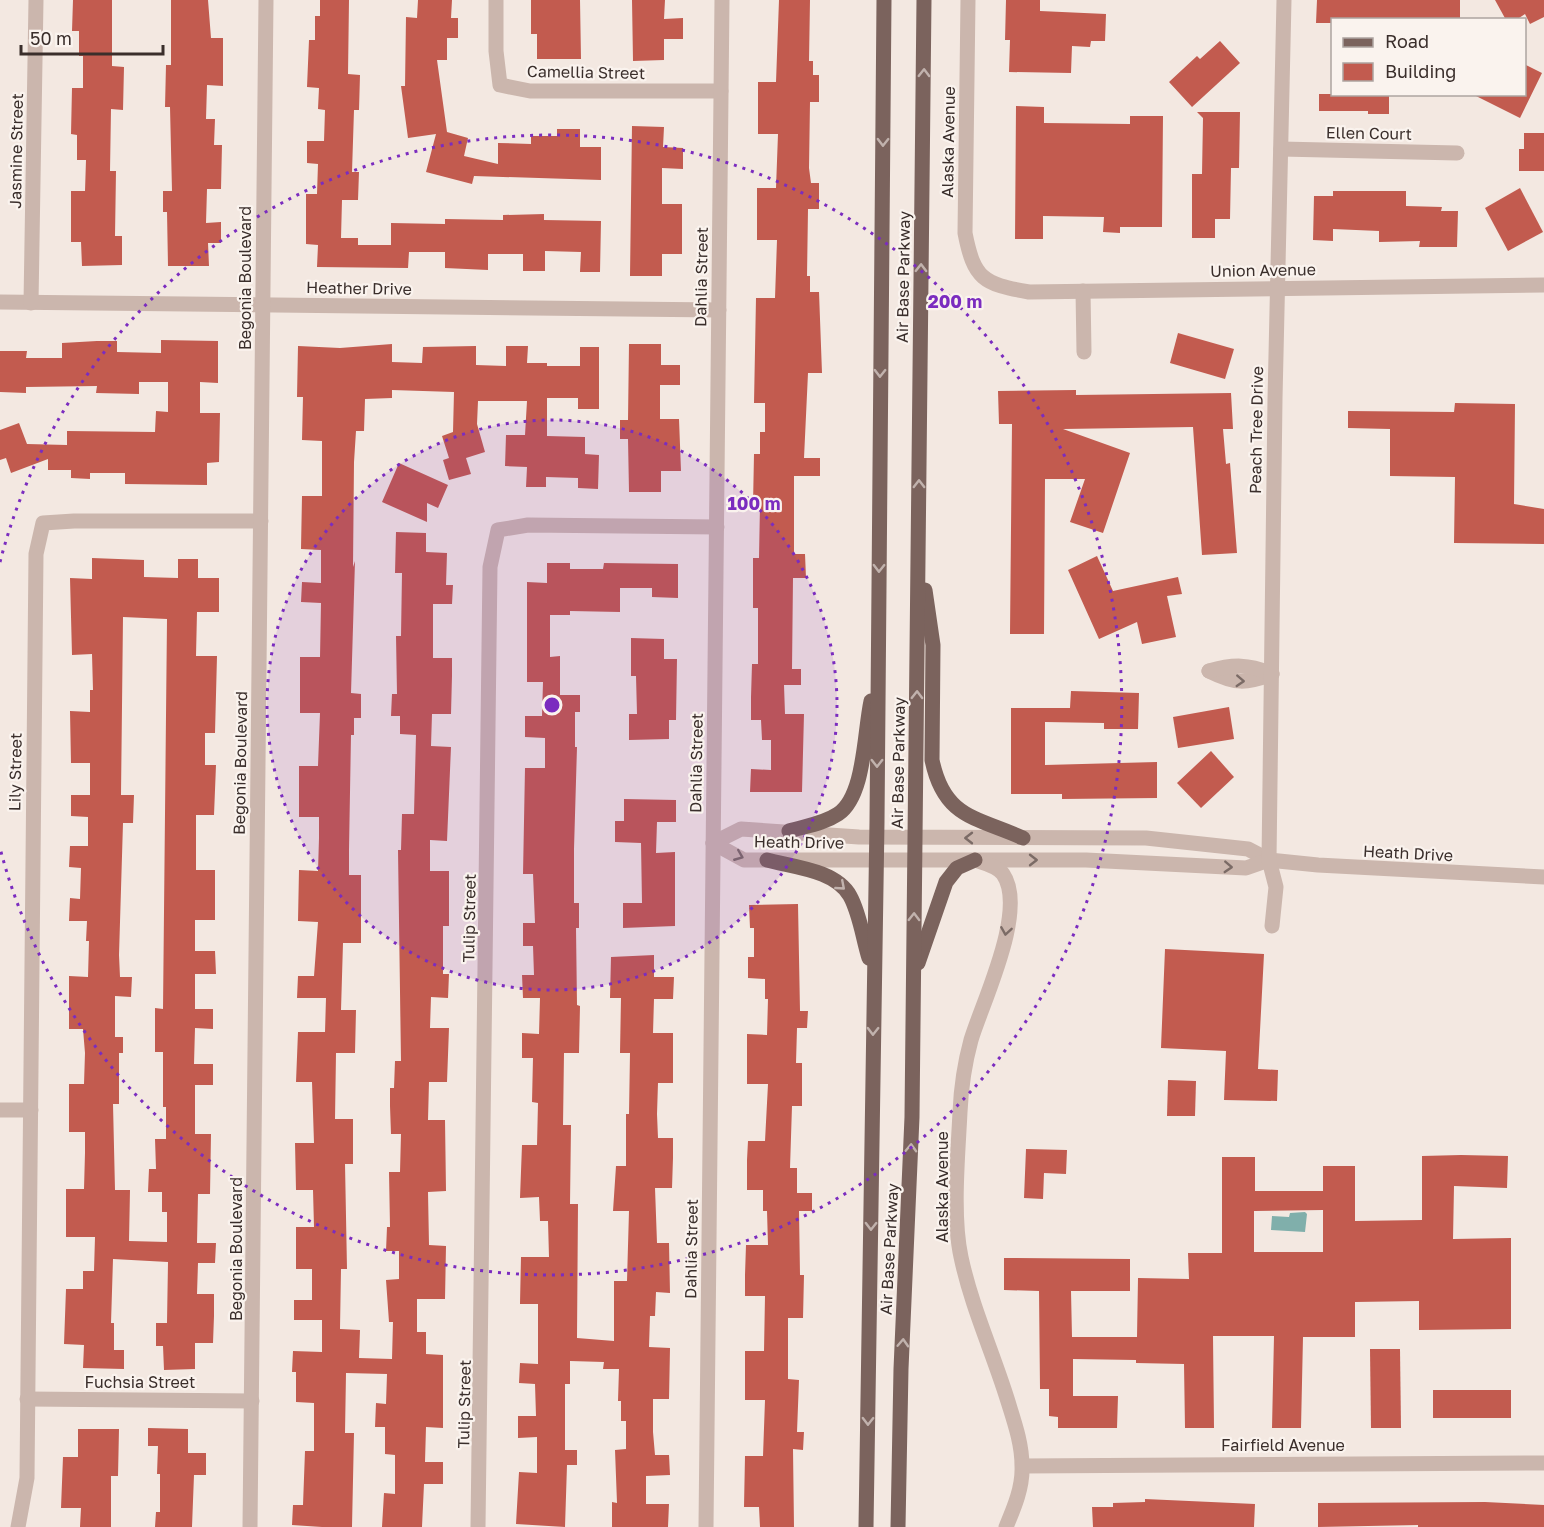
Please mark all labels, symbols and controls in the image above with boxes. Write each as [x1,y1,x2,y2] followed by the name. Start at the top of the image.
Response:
[21,18,164,56] scale bar
[1331,18,1526,96] legend
[30,27,72,49] text: 50 m
[1385,30,1429,52] text: Road
[1385,60,1456,82] text: Building
[527,61,645,83] street label: Camellia Street
[917,68,930,77] one-way arrow
[937,86,959,198] street label: Alaska Avenue
[5,93,27,209] street label: Jasmine Street
[1326,122,1412,144] street label: Ellen Court
[877,138,889,147] one-way arrow
[235,206,255,350] street label: Begonia Boulevard
[892,211,914,343] street label: Air Base Parkway
[690,227,712,327] street label: Dahlia Street
[1210,259,1316,281] street label: Union Avenue
[915,263,927,272] one-way arrow
[306,277,412,299] street label: Heather Drive
[928,290,982,312] text: 200 m
[1245,366,1267,494] street label: Peach Tree Drive
[874,368,886,377] one-way arrow
[913,479,925,488] one-way arrow
[728,492,780,514] text: 100 m
[872,563,885,572] one-way arrow
[1236,675,1245,688] one-way arrow
[911,690,923,699] one-way arrow
[229,691,251,835] street label: Begonia Boulevard
[542,695,562,715] centre of rings
[887,697,909,829] street label: Air Base Parkway
[685,713,707,813] street label: Dahlia Street
[4,733,26,811] street label: Lily Street
[871,758,883,767] one-way arrow
[754,831,844,853] street label: Heath Drive
[964,832,973,844] one-way arrow
[1362,841,1454,865] street label: Heath Drive
[733,849,744,861] one-way arrow
[1029,854,1038,866] one-way arrow
[1224,860,1233,873] one-way arrow
[458,873,480,963] street label: Tulip Street
[834,879,845,890] one-way arrow
[908,913,920,922] one-way arrow
[1001,927,1013,936] one-way arrow
[867,1027,879,1036] one-way arrow
[932,1131,952,1243] street label: Alaska Avenue
[905,1143,918,1152] one-way arrow
[226,1177,246,1321] street label: Begonia Boulevard
[876,1183,902,1315] street label: Air Base Parkway
[680,1199,702,1299] street label: Dahlia Street
[865,1222,877,1231] one-way arrow
[896,1338,909,1347] one-way arrow
[453,1359,475,1449] street label: Tulip Street
[85,1372,195,1392] street label: Fuchsia Street
[862,1417,874,1426] one-way arrow
[1221,1435,1345,1455] street label: Fairfield Avenue

